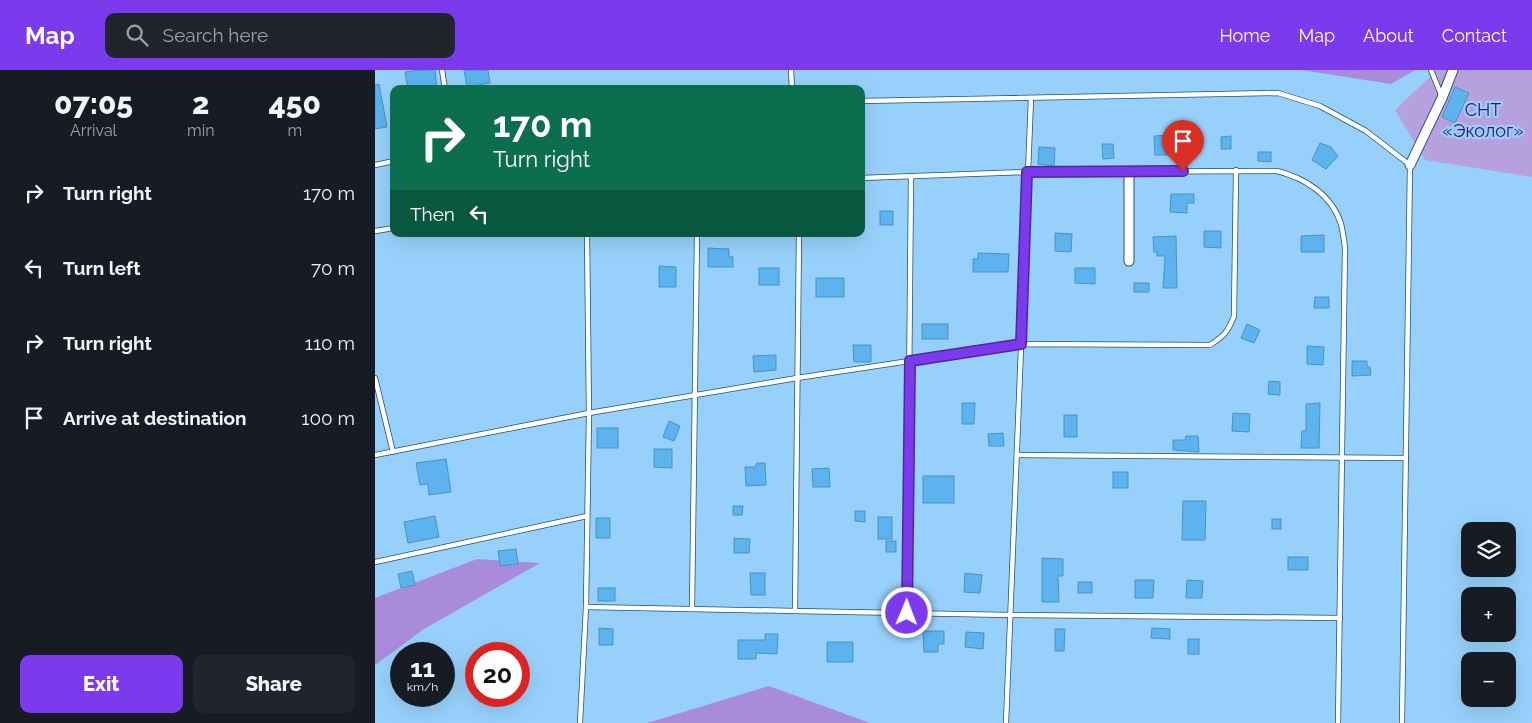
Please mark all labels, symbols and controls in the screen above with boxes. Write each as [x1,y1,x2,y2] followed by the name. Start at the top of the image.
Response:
[105,13,455,58] search box
[25,21,75,50] text: Map
[123,21,151,49] icon: search
[163,24,268,46] text: Search here
[1219,25,1270,46] text: Home
[1298,25,1335,46] text: Map
[1363,25,1414,46] text: About
[1442,25,1507,46] text: Contact
[54,86,133,121] text: 07:05
[192,86,210,121] text: 2
[269,86,321,121] text: 450
[1442,99,1524,141] park label: СНТ «Эколог»
[493,104,592,145] text: 170 m
[410,105,475,170] icon: right
[1162,120,1204,171] pin
[70,121,117,140] text: Arrival
[187,121,215,140] text: min
[287,121,302,140] text: m
[1169,127,1197,155] icon: arrive
[493,146,590,172] text: Turn right
[20,179,48,207] icon: right
[63,182,152,204] text: Turn right
[303,182,355,204] text: 170 m
[465,200,493,228] icon: left
[410,203,455,225] text: Then
[20,254,48,282] icon: left
[63,257,140,279] text: Turn left
[311,257,355,279] text: 70 m
[20,329,48,357] icon: right
[63,332,152,354] text: Turn right
[305,332,355,354] text: 110 m
[20,404,48,432] icon: arrive
[63,407,247,429] text: Arrive at destination
[301,407,355,429] text: 100 m
[1461,522,1516,707] map controls
[1461,522,1516,577] button: layers
[880,586,932,638] position arrow
[1461,587,1516,642] button: +
[465,642,530,707] speed limit sign: 20
[1461,652,1516,707] button: −
[410,653,435,683] text: 11
[20,655,183,713] button: Exit
[193,655,355,713] button: Share
[407,680,438,694] text: km/h

